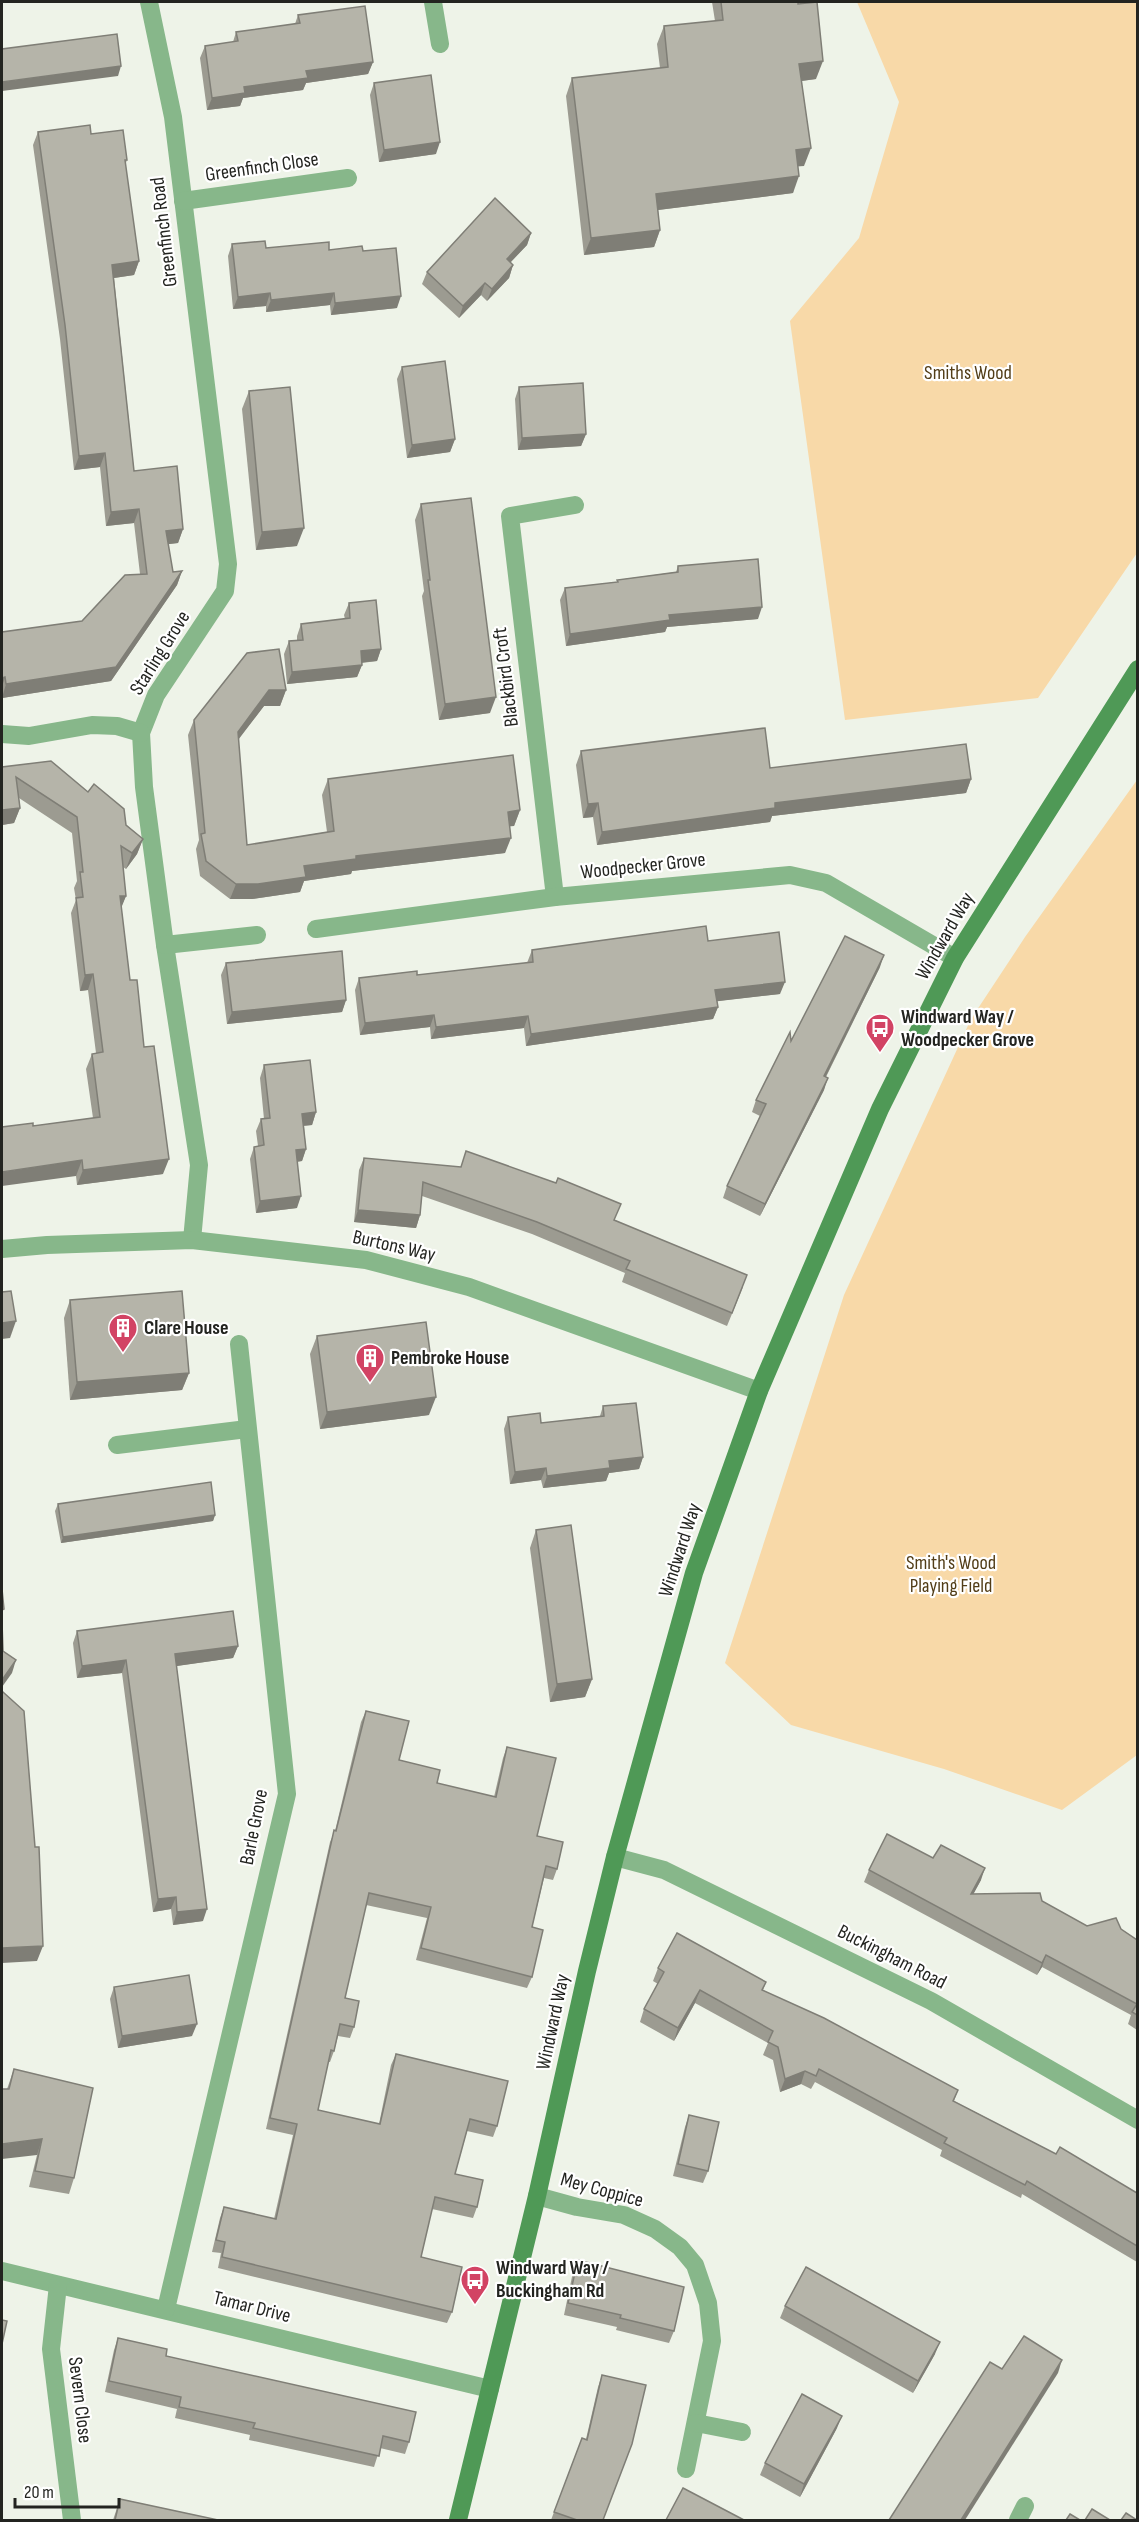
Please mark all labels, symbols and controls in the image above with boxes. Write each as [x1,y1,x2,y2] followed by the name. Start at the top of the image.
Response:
[204,147,320,187] street label: Greenfinch Close
[145,176,183,288] street label: Greenfinch Road
[924,361,1012,385] park label: Smiths Wood
[125,606,195,700] street label: Starling Grove
[488,626,524,728] street label: Blackbird Croft
[579,848,707,884] street label: Woodpecker Grove
[910,888,980,984] street label: Windward Way
[901,1005,1034,1052] place label: Windward Way / Woodpecker Grove
[864,1012,896,1054] bus stop icon: Windward Way / Woodpecker Grove
[350,1225,438,1267] street label: Burtons Way
[107,1312,139,1354] building icon: Clare House
[144,1316,228,1340] place label: Clare House
[354,1342,386,1384] building icon: Pembroke House
[391,1346,509,1370] place label: Pembroke House
[654,1500,706,1600] street label: Windward Way
[906,1551,996,1598] park label: Smith's Wood Playing Field
[235,1787,273,1867] street label: Barle Grove
[834,1919,950,1995] street label: Buckingham Road
[531,1972,575,2072] street label: Windward Way
[558,2167,646,2213] street label: Mey Coppice
[496,2256,609,2303] place label: Windward Way / Buckingham Rd
[459,2264,491,2306] bus stop icon: Windward Way / Buckingham Rd
[211,2286,293,2328] street label: Tamar Drive
[63,2356,97,2444] street label: Severn Close
[15,2471,118,2509] scale bar
[24,2482,54,2503] text: 20 m

